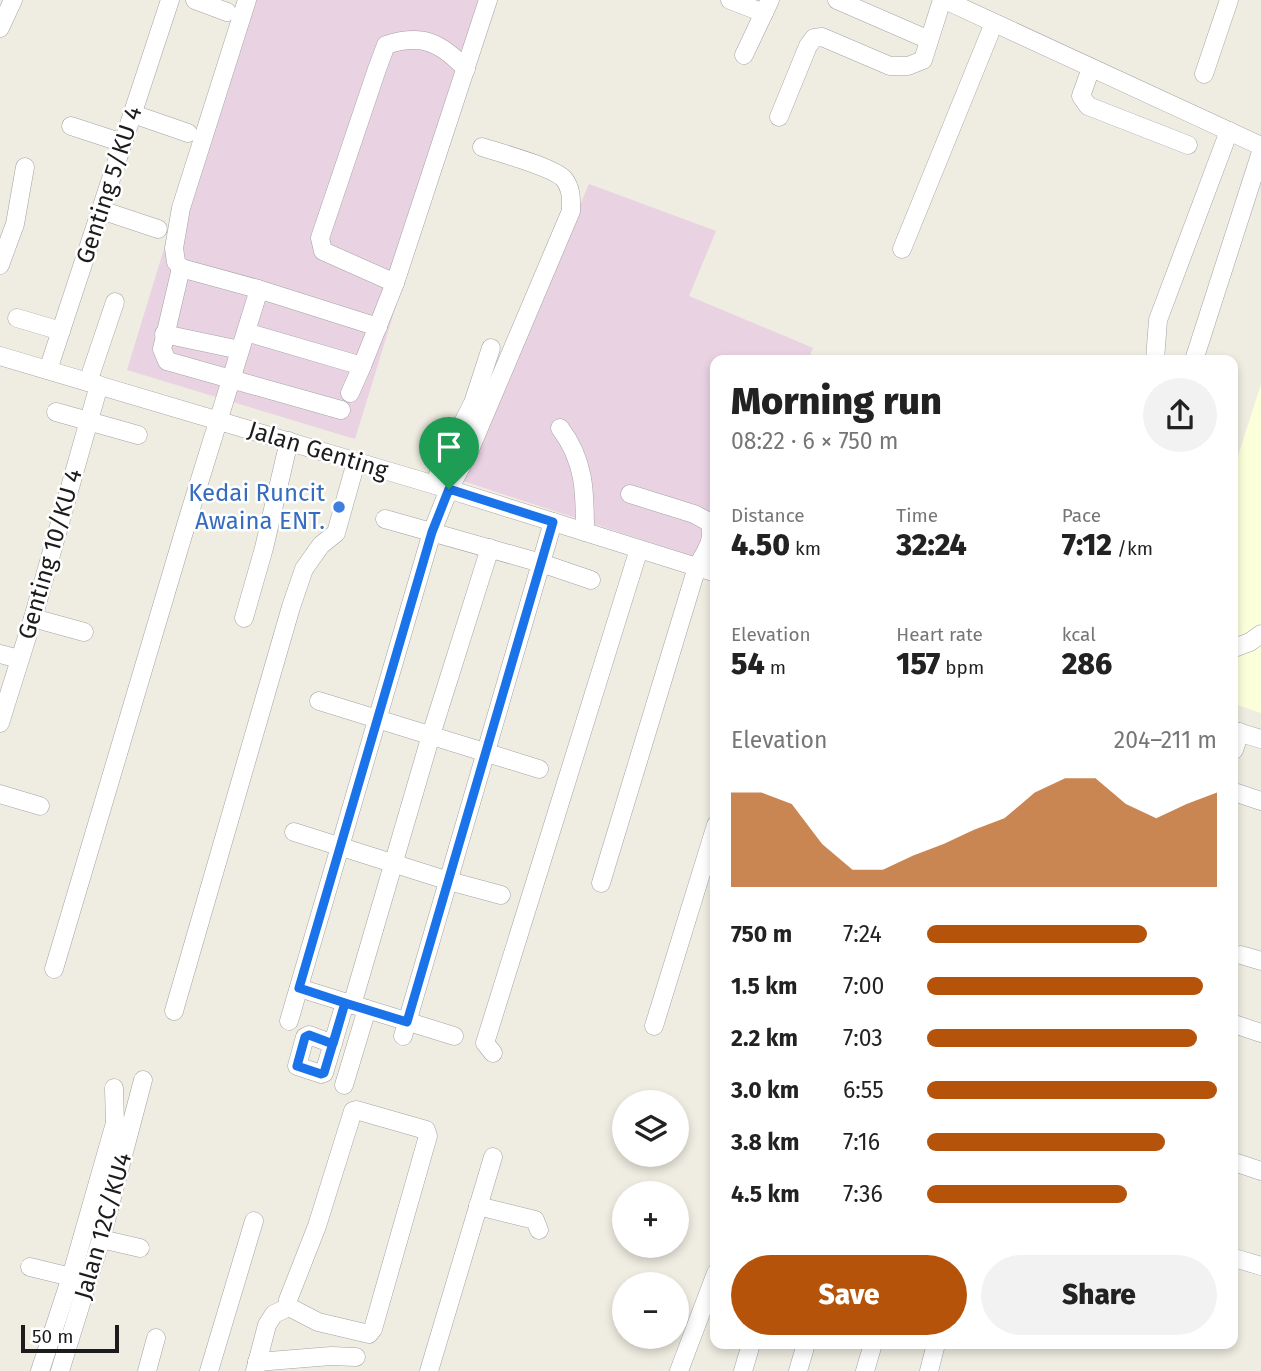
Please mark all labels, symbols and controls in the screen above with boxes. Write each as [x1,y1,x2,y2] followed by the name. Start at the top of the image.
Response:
[70,103,148,267] street label: Genting 5/KU 4
[731,378,942,424] text: Morning run
[1143,378,1217,452] button: share
[245,415,392,485] street label: Jalan Genting
[419,417,479,489] pin
[731,427,899,455] text: 08:22 · 6 × 750 m
[430,428,468,466] icon: arrive
[12,465,88,642] street label: Genting 10/KU 4
[188,479,325,535] place label: Kedai Runcit Awaina ENT.
[331,499,347,515] marker: Kedai Runcit Awaina ENT.
[731,504,805,527] text: Distance
[896,504,938,527] text: Time
[1062,504,1101,527] text: Pace
[731,527,790,563] text: 4.50
[896,527,967,563] text: 32:24
[1062,527,1112,563] text: 7:12
[790,537,821,560] text: km
[1112,537,1153,560] text: /km
[731,623,811,646] text: Elevation
[896,623,983,646] text: Heart rate
[1062,623,1096,646] text: kcal
[731,646,765,682] text: 54
[896,646,940,682] text: 157
[1062,646,1112,682] text: 286
[765,656,786,679] text: m
[940,656,984,679] text: bpm
[731,726,827,754] text: Elevation
[1114,726,1217,754] text: 204–211 m
[731,920,792,948] text: 750 m
[843,920,882,948] text: 7:24
[731,972,797,1000] text: 1.5 km
[843,972,884,1000] text: 7:00
[731,1024,798,1052] text: 2.2 km
[843,1024,883,1052] text: 7:03
[731,1076,799,1104] text: 3.0 km
[843,1076,884,1104] text: 6:55
[612,1090,689,1349] map controls
[612,1090,689,1167] button: layers
[731,1128,799,1156] text: 3.8 km
[843,1128,880,1156] text: 7:16
[69,1149,137,1302] street label: Jalan 12C/KU4
[731,1180,800,1208] text: 4.5 km
[843,1180,883,1208] text: 7:36
[612,1181,689,1258] button: +
[731,1255,967,1335] button: Save
[981,1255,1217,1335] button: Share
[612,1272,689,1349] button: −
[21,1322,119,1354] scale bar
[32,1325,73,1348] text: 50 m

